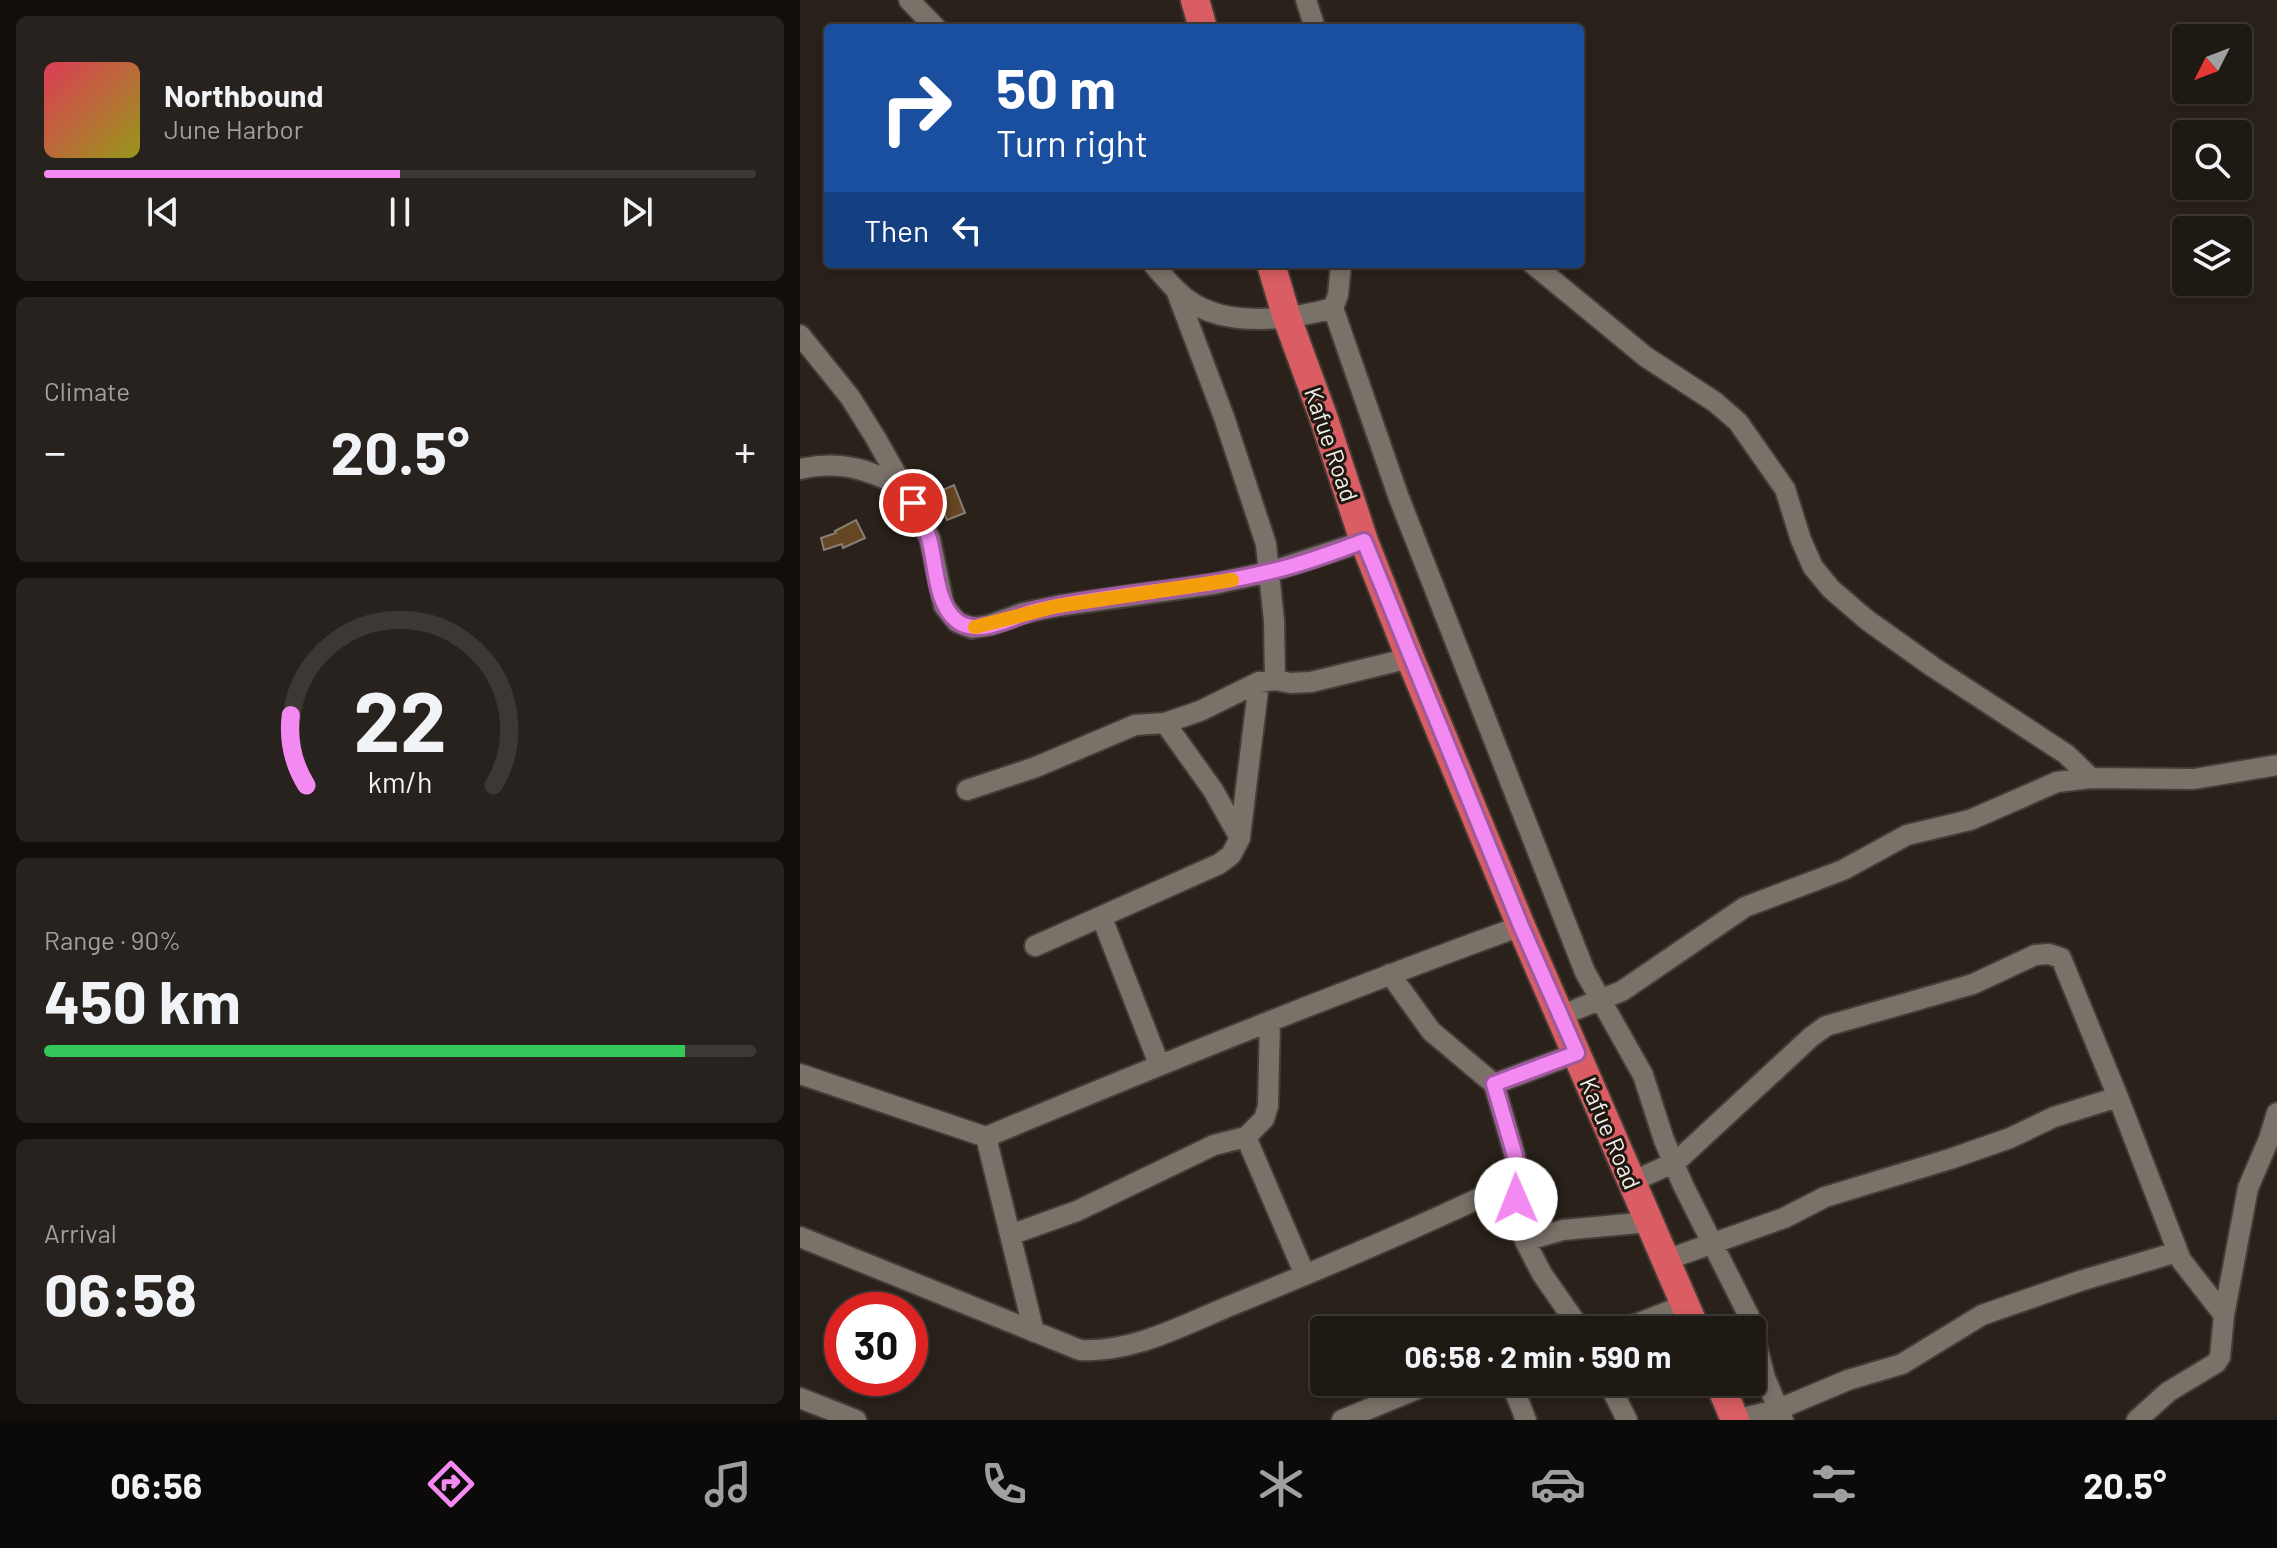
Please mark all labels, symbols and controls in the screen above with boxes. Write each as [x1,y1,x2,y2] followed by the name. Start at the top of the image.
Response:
[2172,24,2252,104] north arrow
[2172,24,2252,296] map controls
[996,53,1116,120] text: 50 m
[864,56,968,160] icon: right
[164,77,323,113] text: Northbound
[164,113,303,144] text: June Harbor
[2172,120,2252,200] button: search
[996,121,1148,164] text: Turn right
[141,190,185,234] icon: previous
[378,190,422,234] icon: pause
[615,190,659,234] icon: next
[945,208,989,252] icon: left
[864,212,929,248] text: Then
[2172,216,2252,296] button: layers
[44,375,130,406] text: Climate
[1299,383,1365,505] street label: Kafue Road
[331,415,469,487] text: 20.5°
[44,424,66,477] text: −
[734,424,756,477] text: +
[879,469,947,537] pin
[891,481,935,525] icon: arrive
[353,669,447,769] text: 22
[368,764,432,799] text: km/h
[44,924,181,955] text: Range · 90%
[44,964,241,1036] text: 450 km
[1574,1073,1648,1193] street label: Kafue Road
[1474,1157,1558,1241] position arrow
[44,1217,117,1248] text: Arrival
[44,1257,197,1329] text: 06:58
[824,1292,928,1396] speed limit sign: 30
[1405,1338,1671,1374] text: 06:58 · 2 min · 590 m
[423,1456,479,1512] icon: directions
[700,1456,756,1512] icon: music
[976,1456,1032,1512] icon: phone
[1253,1456,1309,1512] icon: climate
[1530,1456,1586,1512] icon: car
[1806,1456,1862,1512] icon: filters
[110,1463,202,1506] text: 06:56
[2083,1463,2167,1506] text: 20.5°

